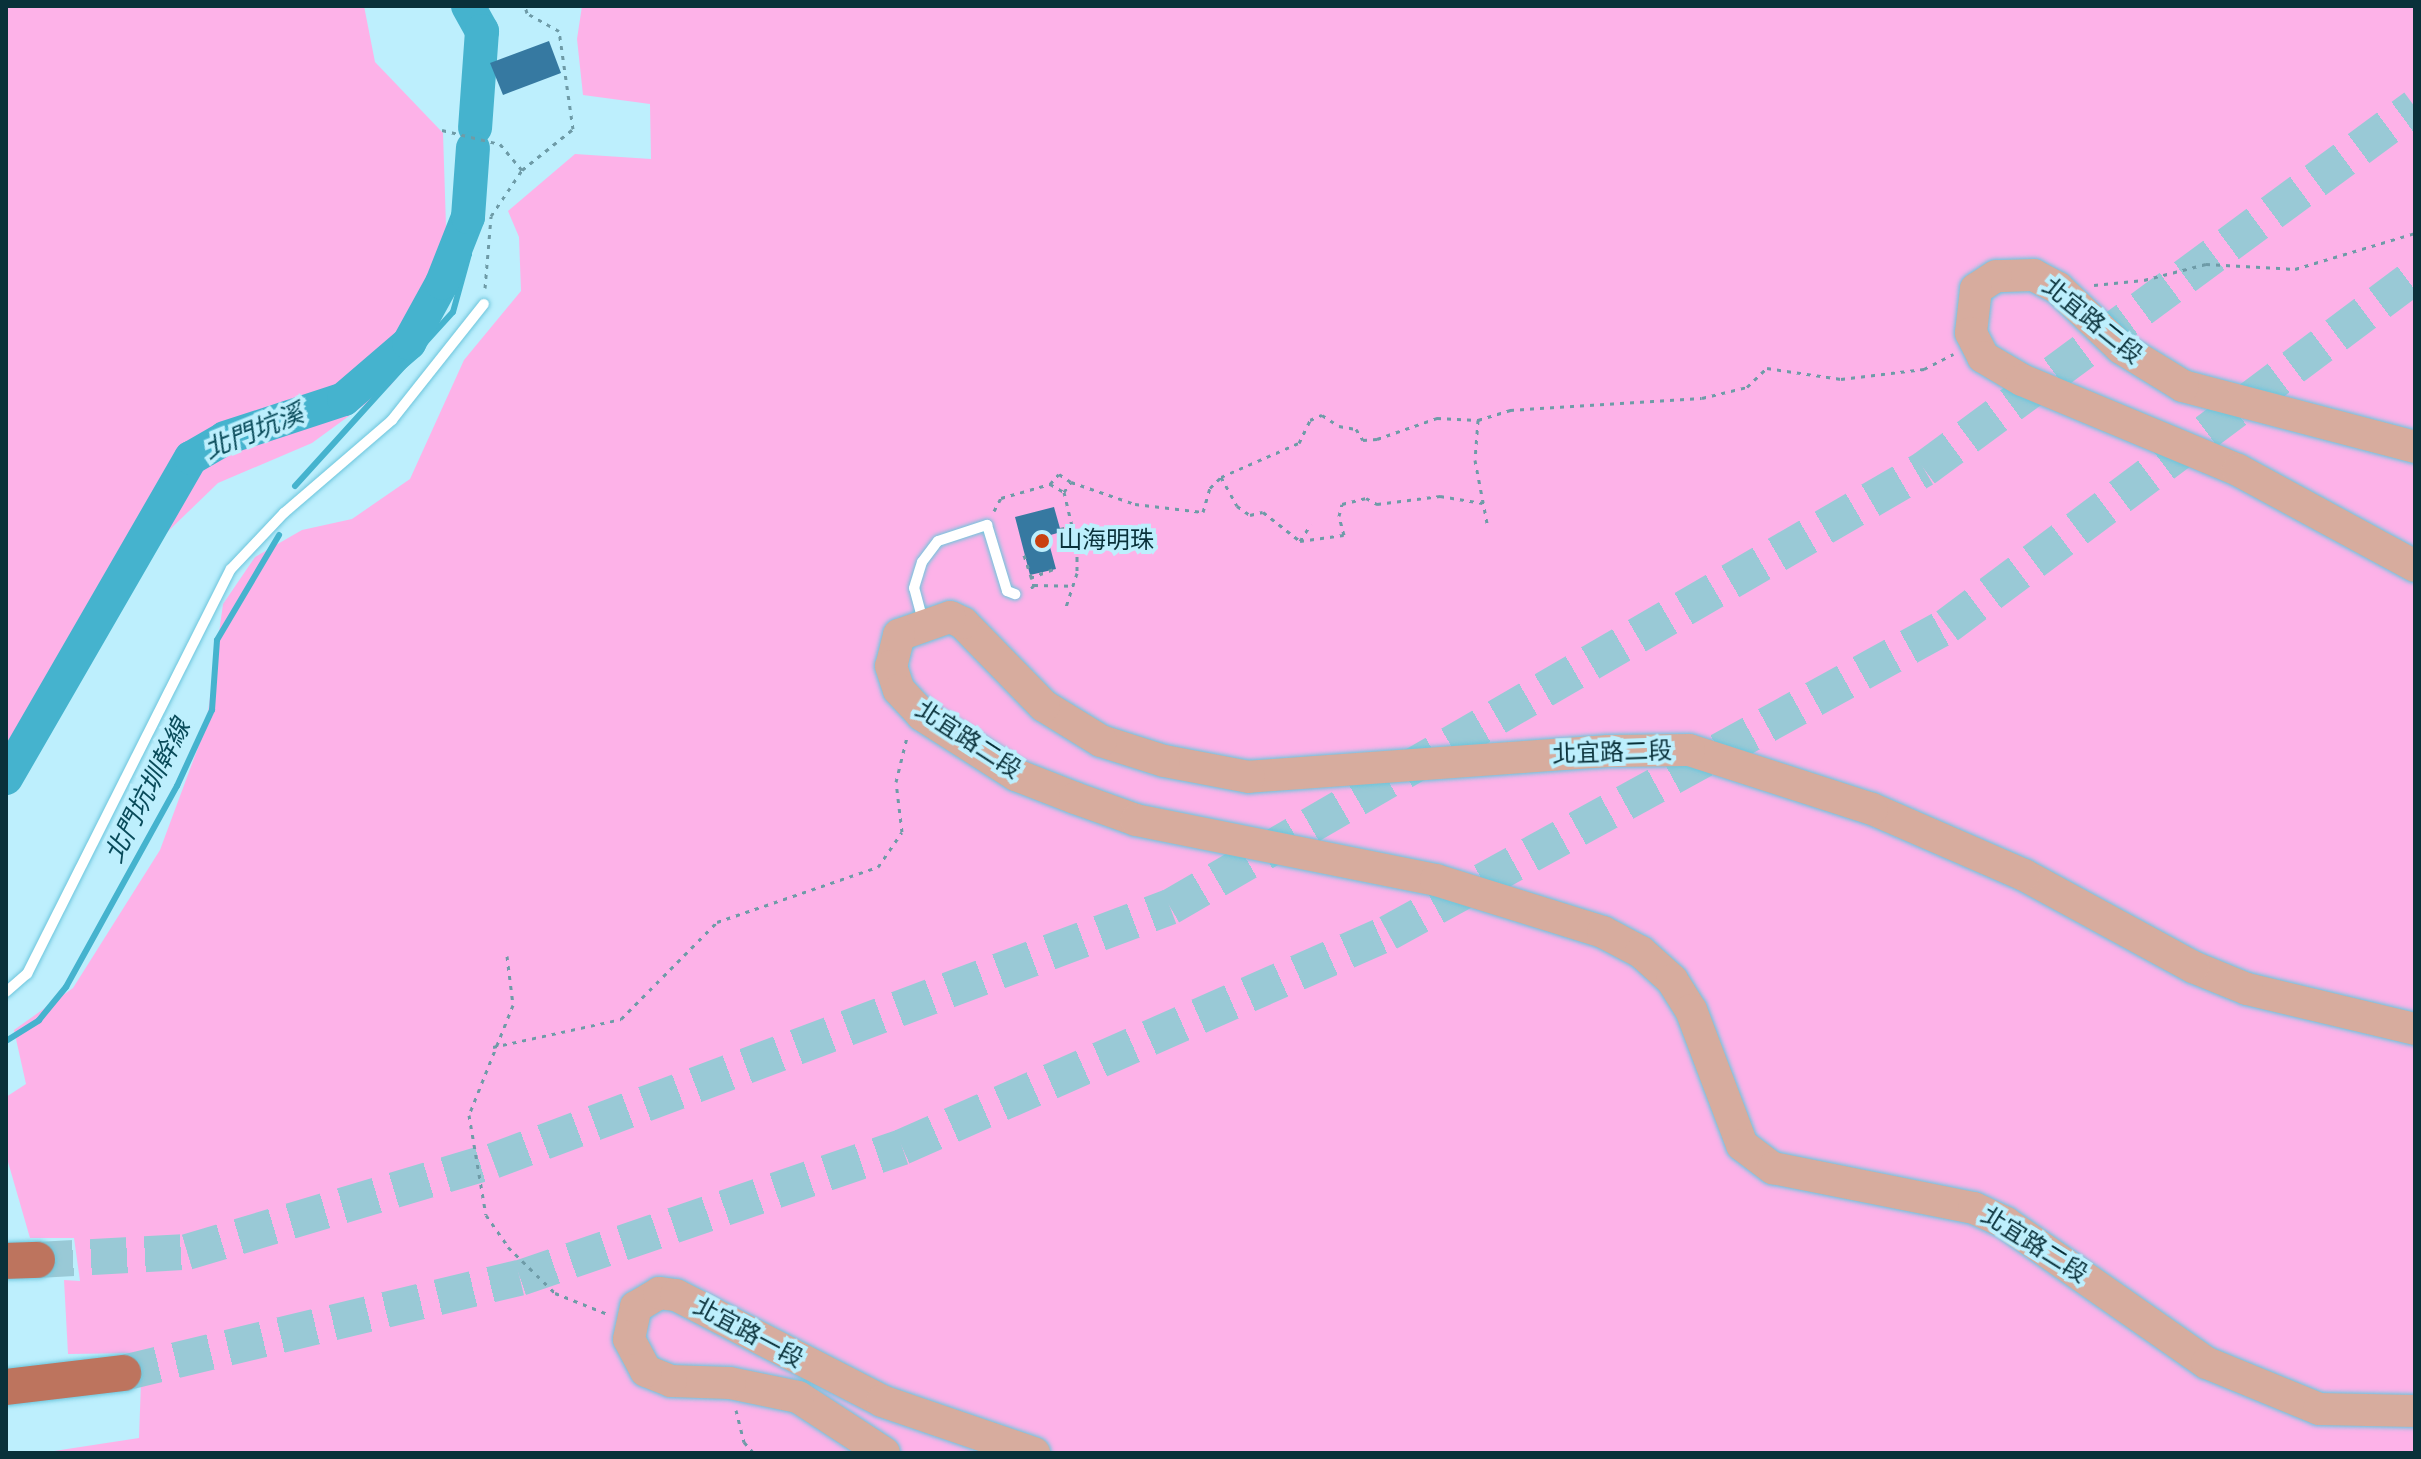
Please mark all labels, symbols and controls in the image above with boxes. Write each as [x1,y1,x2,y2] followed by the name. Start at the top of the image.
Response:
[2036,272,2148,370] street label: 北宜路二段
[200,398,308,466] water label: 北門坑溪
[1058,527,1154,555] place label: 山海明珠
[1033,532,1051,550] marker: 山海明珠
[910,695,1026,785] street label: 北宜路二段
[99,714,197,868] water label: 北門坑圳幹線
[1552,737,1672,769] street label: 北宜路二段
[1975,1201,2093,1289] street label: 北宜路二段
[688,1292,808,1374] street label: 北宜路一段

